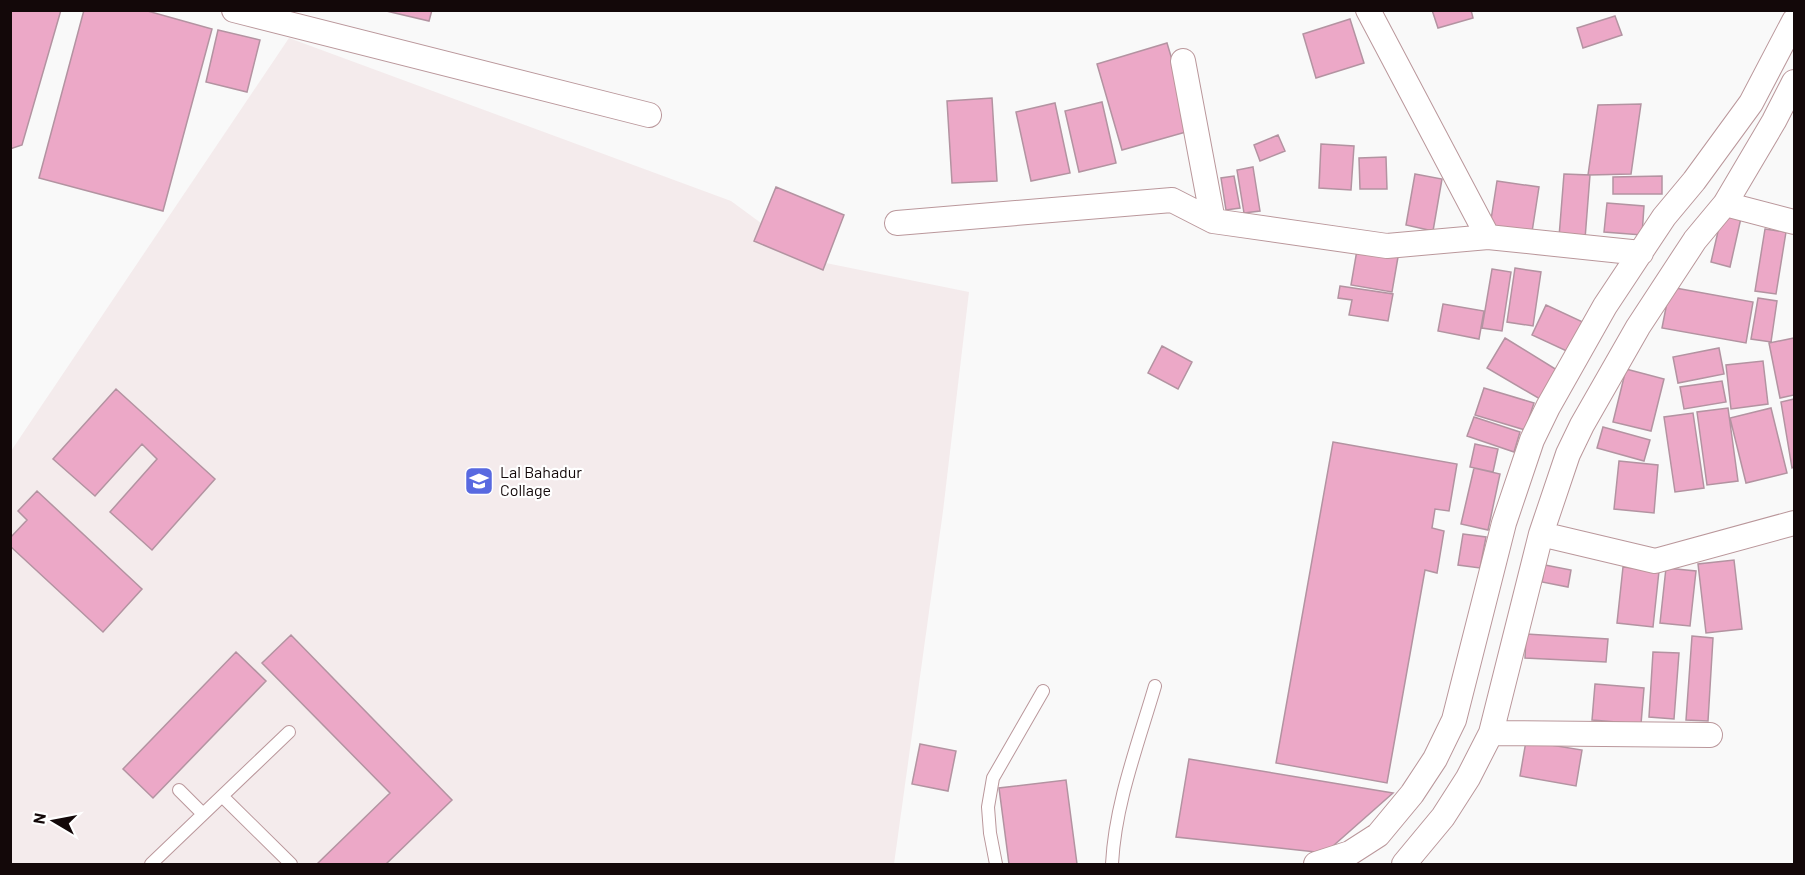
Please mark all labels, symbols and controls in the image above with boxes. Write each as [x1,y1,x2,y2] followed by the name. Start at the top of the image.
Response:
[500,462,582,499] place label: Lal Bahadur Collage
[463,465,495,497] school or university icon: Lal Bahadur Collage
[24,791,84,851] north arrow
[28,811,49,825] text: N

